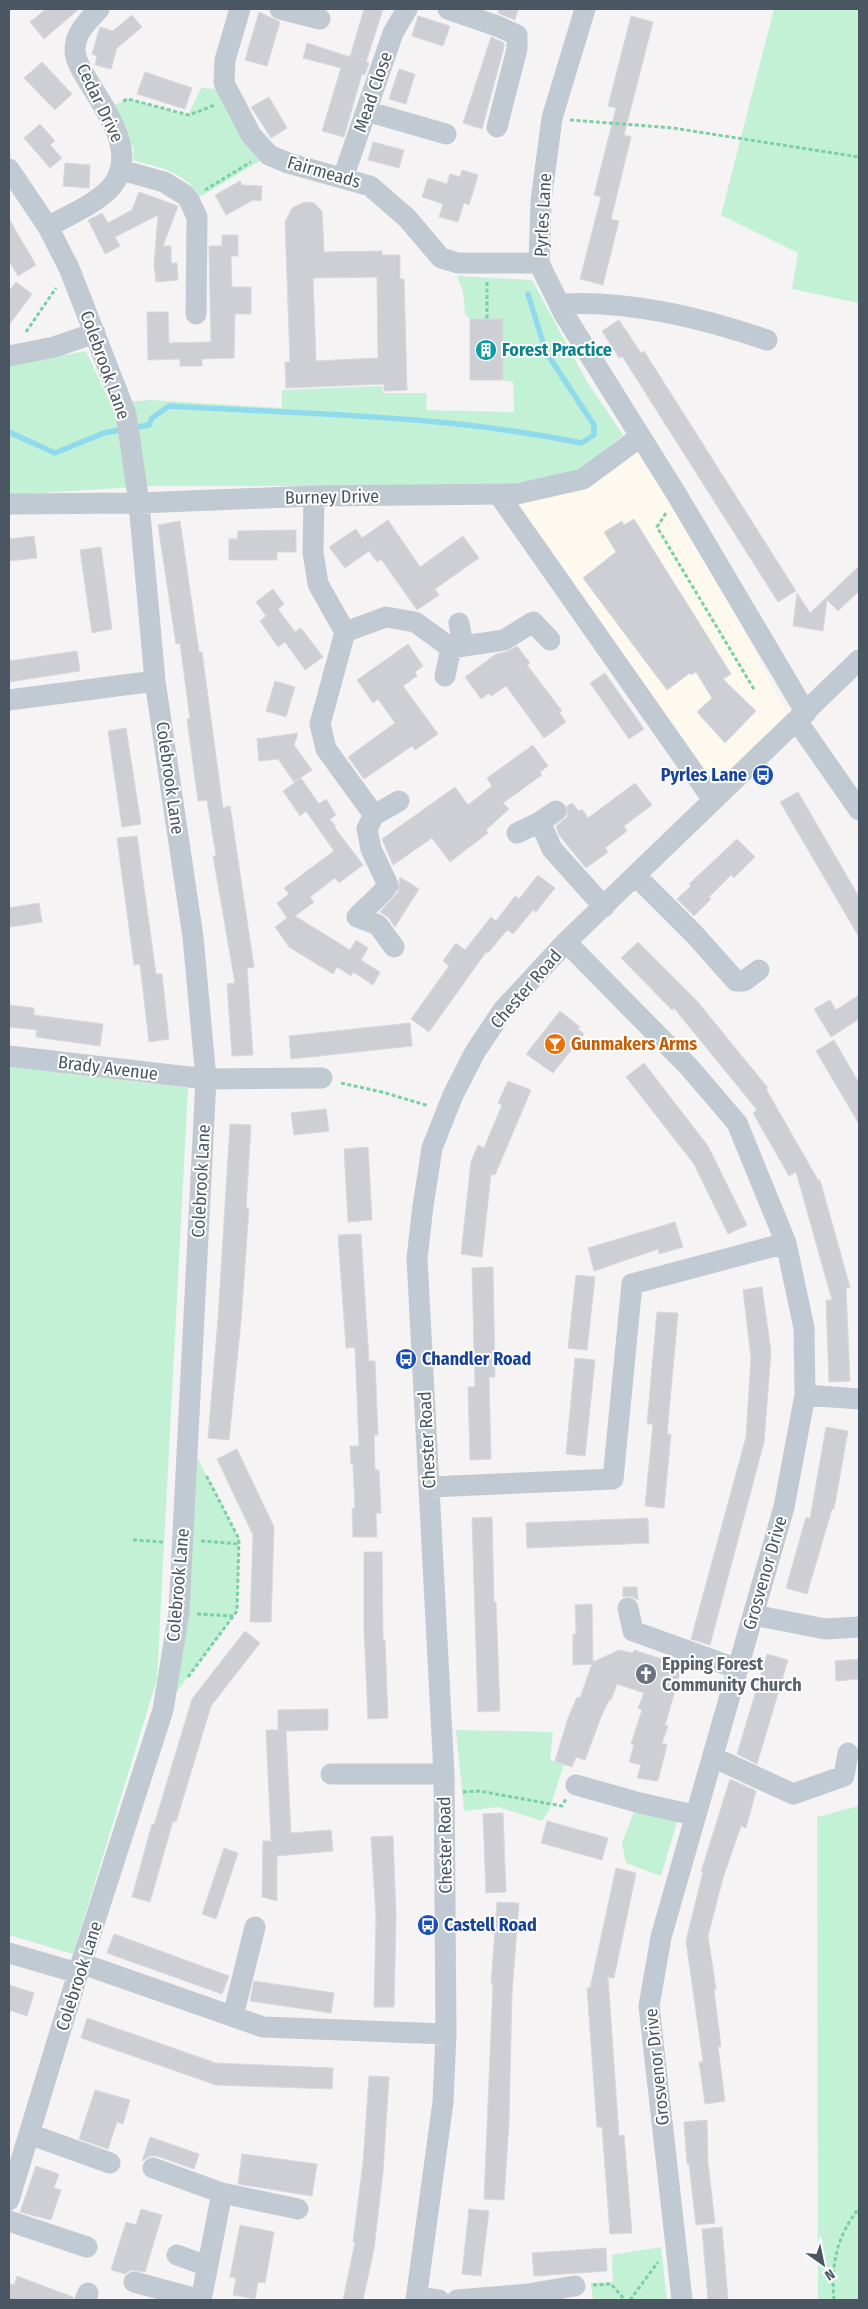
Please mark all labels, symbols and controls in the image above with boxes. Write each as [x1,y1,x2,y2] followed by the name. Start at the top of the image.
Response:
[349,49,397,135] street label: Mead Close
[72,60,129,146] street label: Cedar Drive
[285,151,363,193] street label: Fairmeads
[530,172,556,258] street label: Pyrles Lane
[75,308,135,422] street label: Colebrook Lane
[474,338,498,362] building icon: Forest Practice
[502,339,612,361] place label: Forest Practice
[285,485,379,509] street label: Burney Drive
[151,720,189,836] street label: Colebrook Lane
[751,763,775,787] bus stop icon: Pyrles Lane
[661,764,747,786] place label: Pyrles Lane
[486,945,566,1033] street label: Chester Road
[543,1032,567,1056] bar icon: Gunmakers Arms
[571,1033,697,1055] place label: Gunmakers Arms
[57,1051,159,1085] street label: Brady Avenue
[187,1124,215,1238] street label: Colebrook Lane
[394,1347,418,1371] bus stop icon: Chandler Road
[422,1348,531,1370] place label: Chandler Road
[413,1391,441,1489] street label: Chester Road
[738,1513,792,1632] street label: Grosvenor Drive
[162,1527,194,1643] street label: Colebrook Lane
[662,1653,802,1696] place label: Epping Forest Community Church
[634,1662,658,1686] church icon: Epping Forest Community Church
[433,1796,457,1894] street label: Chester Road
[416,1913,440,1937] bus stop icon: Castell Road
[444,1914,537,1936] place label: Castell Road
[51,1918,107,2033] street label: Colebrook Lane
[640,2007,674,2127] street label: Grosvenor Drive
[798,2239,848,2289] north arrow
[822,2265,838,2284] text: N

